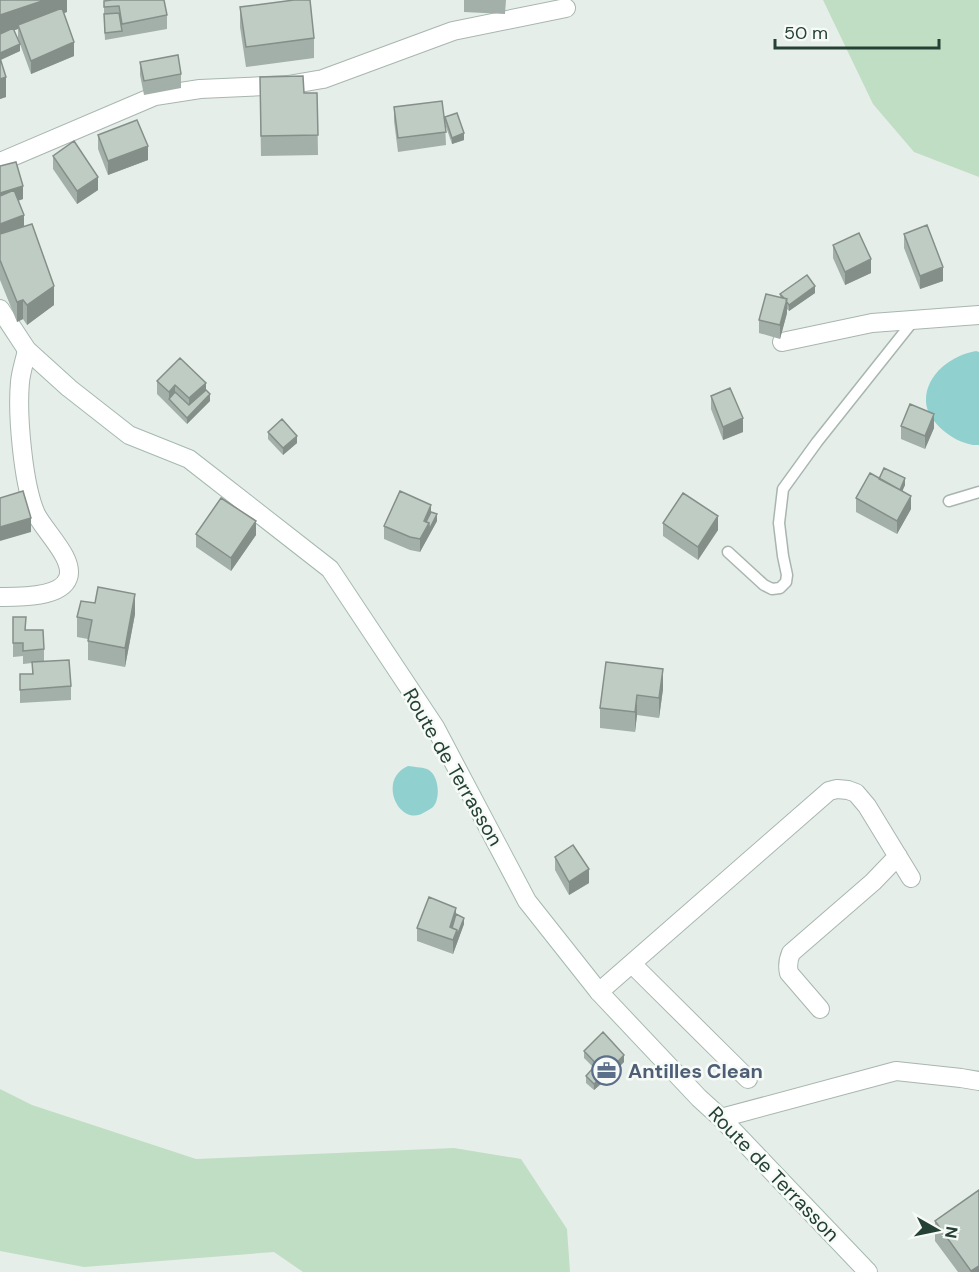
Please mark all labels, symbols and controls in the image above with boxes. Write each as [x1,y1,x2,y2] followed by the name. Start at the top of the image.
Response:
[775,12,938,50] scale bar
[784,21,828,45] text: 50 m
[397,683,509,851] street label: Route de Terrasson
[591,1055,623,1087] office icon: Antilles Clean
[628,1058,763,1084] place label: Antilles Clean
[703,1101,845,1247] street label: Route de Terrasson
[907,1200,967,1260] north arrow
[940,1225,963,1240] text: N

